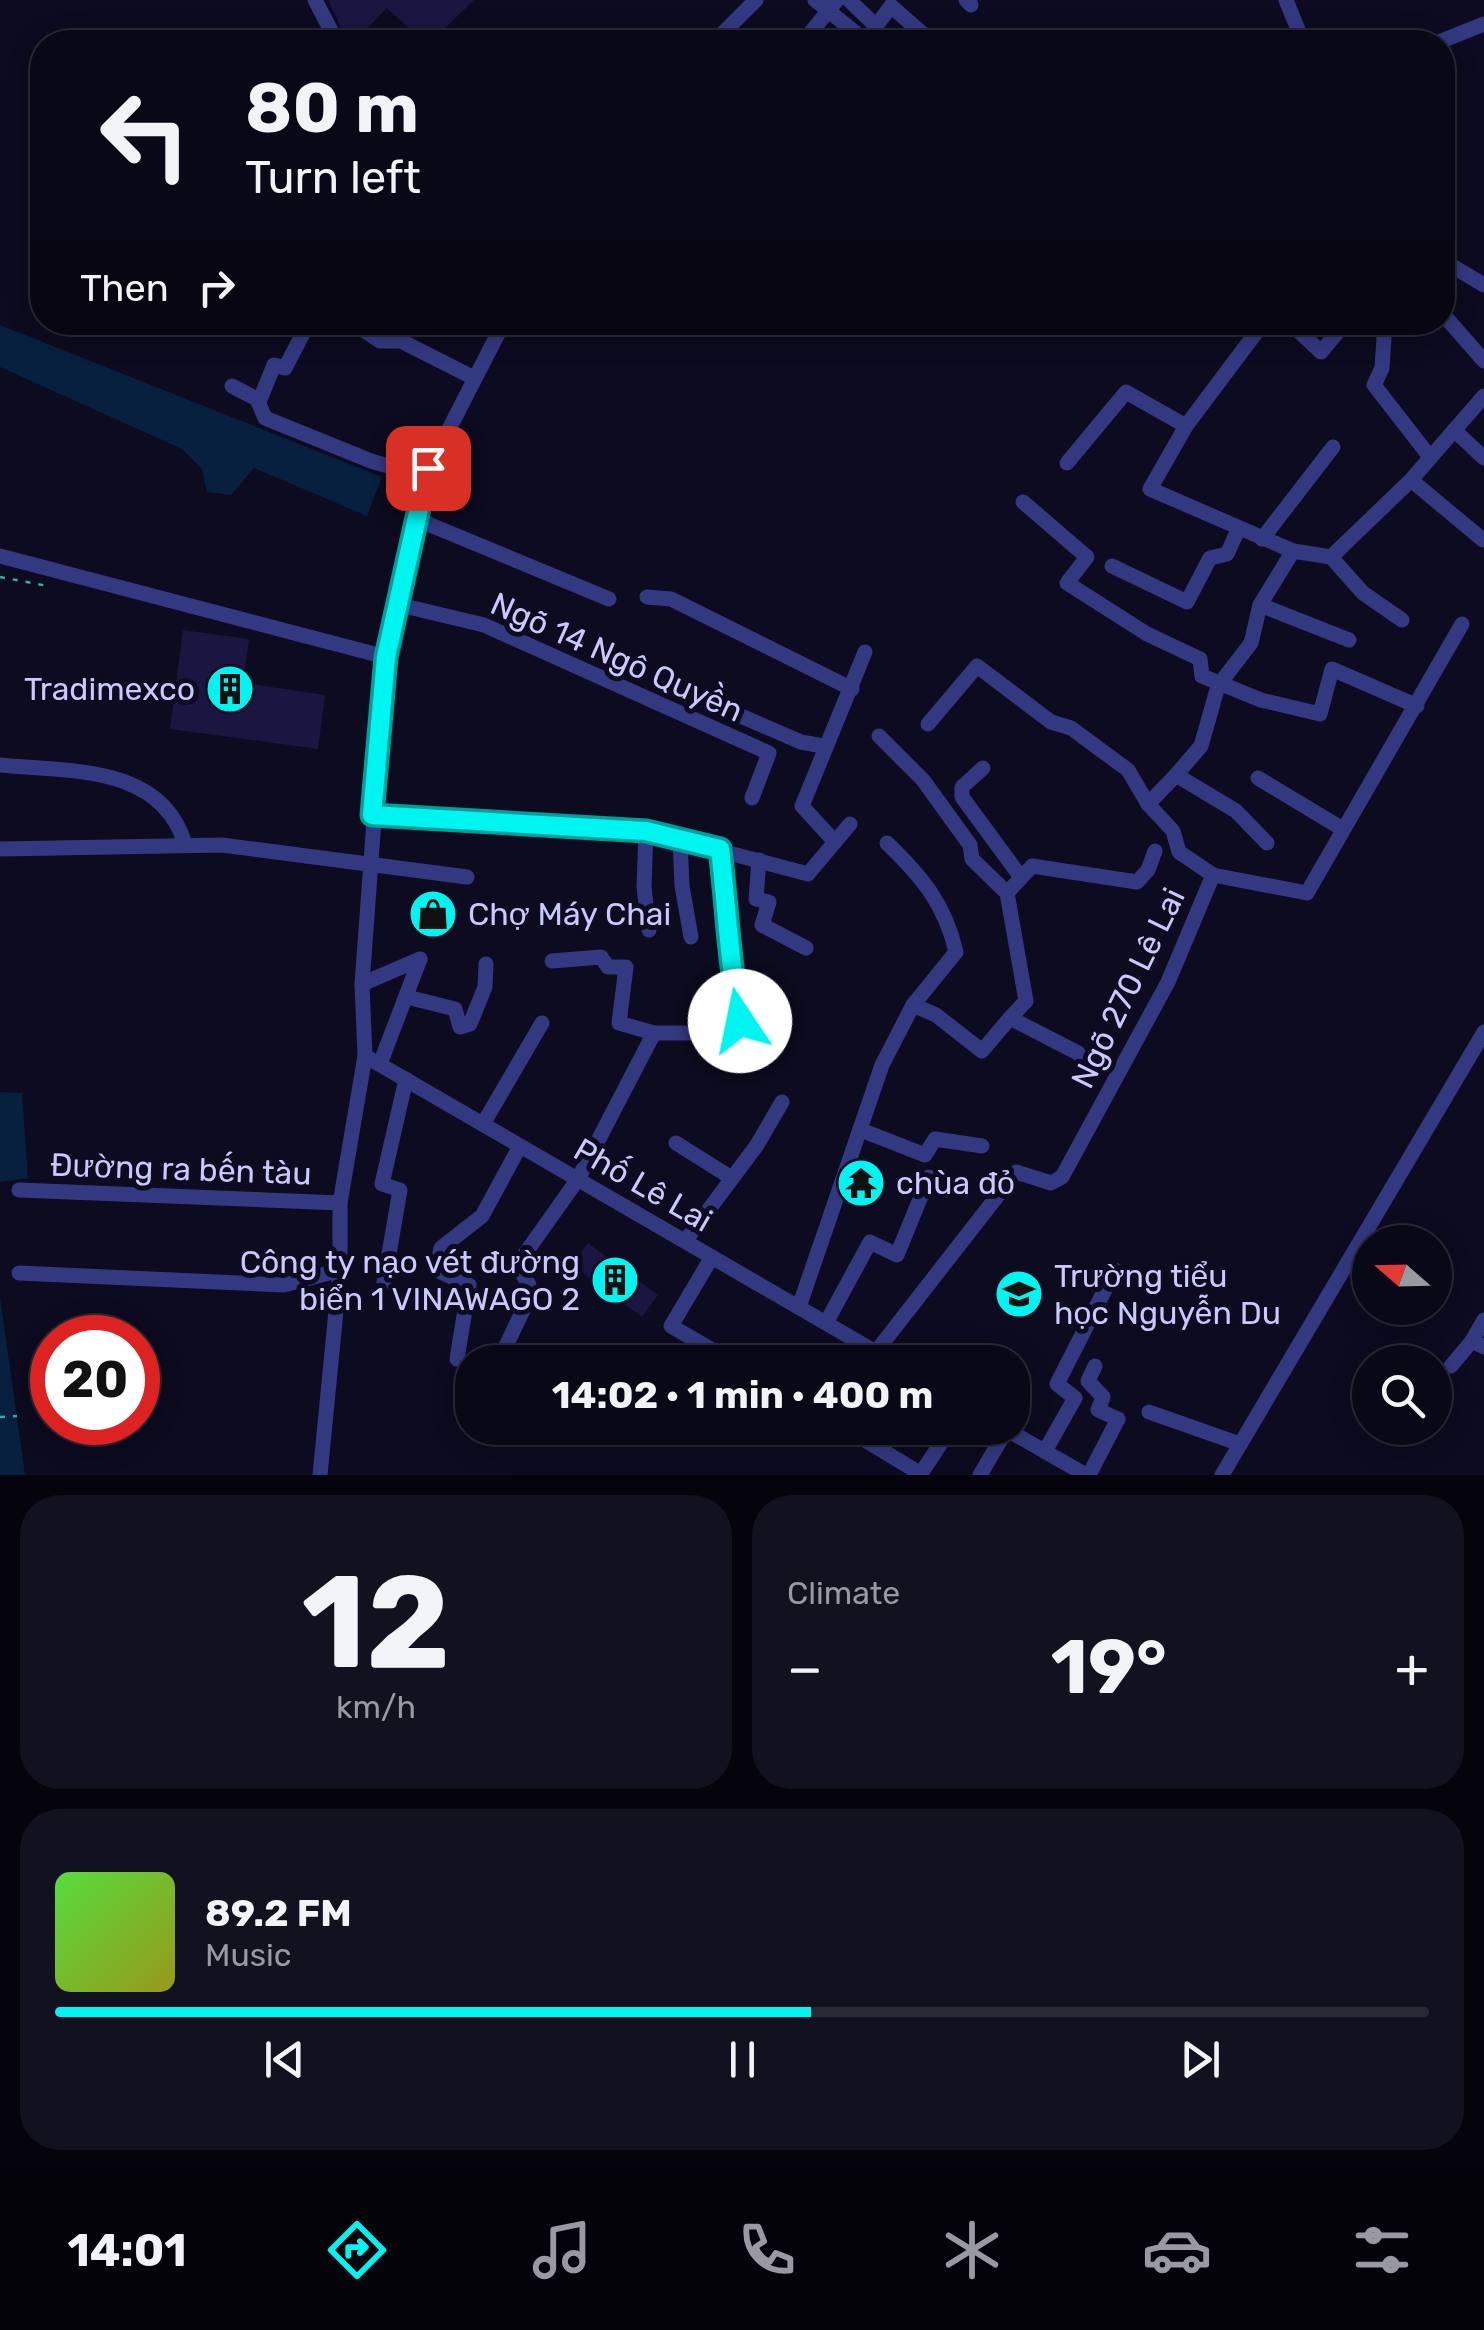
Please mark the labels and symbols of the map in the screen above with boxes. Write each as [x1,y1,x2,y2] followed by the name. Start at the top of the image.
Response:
[386,426,471,511] pin
[485,584,749,730] street label: Ngõ 14 Ngô Quyền
[204,663,256,715] building icon: Tradimexco
[24,670,195,708] place label: Tradimexco
[1063,882,1193,1094] street label: Ngõ 270 Lê Lai
[407,888,459,940] shop icon: Chợ Máy Chai
[468,895,671,933] place label: Chợ Máy Chai
[688,969,792,1073] position arrow
[567,1130,719,1240] street label: Phố Lê Lai
[50,1145,312,1193] street label: Đường ra bến tàu
[835,1157,887,1209] temple icon: chùa đỏ
[896,1164,1015,1202] place label: chùa đỏ
[1352,1225,1452,1325] north arrow
[240,1243,580,1318] place label: Công ty nạo vét đường biển 1 VINAWAGO 2
[589,1254,641,1306] building icon: Công ty nạo vét đường biển 1 VINAWAGO 2
[1054,1257,1281,1332] place label: Trường tiểu học Nguyễn Du
[993,1268,1045,1320] school or university icon: Trường tiểu học Nguyễn Du
[30,1315,160,1445] speed limit sign: 20

